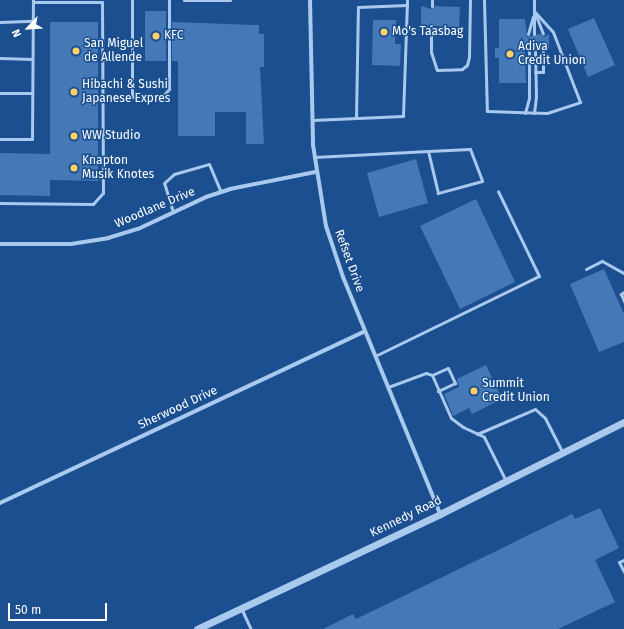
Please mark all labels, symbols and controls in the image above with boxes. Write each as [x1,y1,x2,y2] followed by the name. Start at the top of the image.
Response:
[8,8,48,48] north arrow
[392,25,463,39] place label: Mo's Taasbag
[9,27,24,39] text: N
[379,27,389,37] marker: Mo's Taasbag
[164,29,183,43] place label: KFC
[151,31,161,41] marker: KFC
[84,37,143,65] place label: San Miguel de Allende
[518,40,586,68] place label: Adiva Credit Union
[71,46,81,56] marker: San Miguel de Allende
[505,49,515,59] marker: Adiva Credit Union
[82,78,170,106] place label: Hibachi & Sushi Japanese Expres
[69,87,79,97] marker: Hibachi & Sushi Japanese Expres
[82,129,140,143] place label: WW Studio
[69,131,79,141] marker: WW Studio
[82,154,154,182] place label: Knapton Musik Knotes
[69,163,79,173] marker: Knapton Musik Knotes
[113,185,197,231] street label: Woodlane Drive
[331,228,367,294] street label: Refset Drive
[482,377,550,405] place label: Summit Credit Union
[136,383,220,433] street label: Sherwood Drive
[469,386,479,396] marker: Summit Credit Union
[368,493,444,541] street label: Kennedy Road
[10,595,109,621] scale bar
[15,603,41,617] text: 50 m

